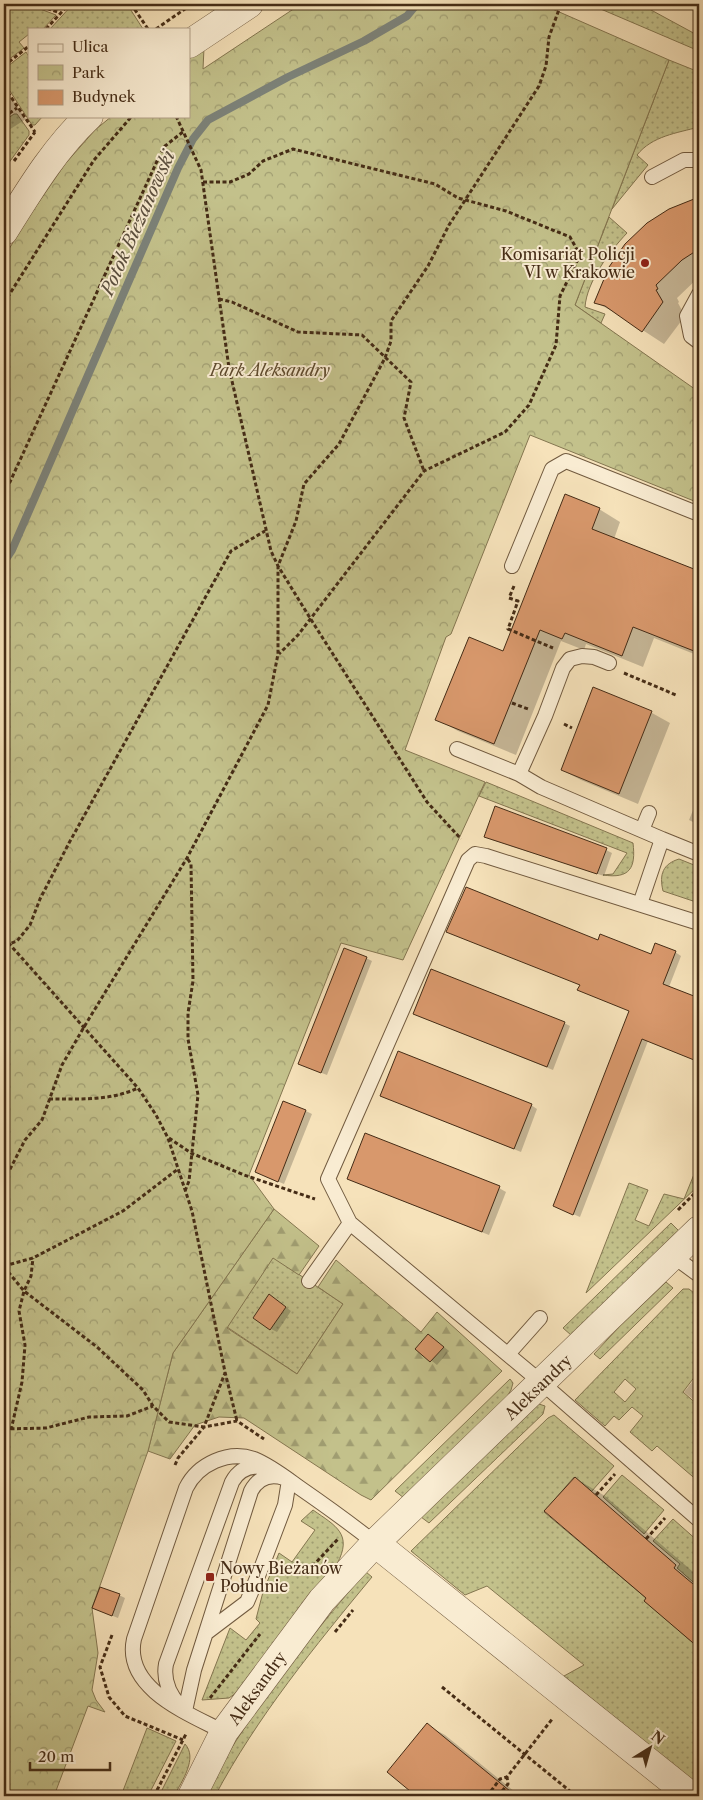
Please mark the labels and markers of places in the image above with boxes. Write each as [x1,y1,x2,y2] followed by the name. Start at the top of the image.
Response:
[501,244,635,282] place label: Komisariat Policji VI w Krakowie
[639,257,651,269] marker: Komisariat Policji VI w Krakowie
[220,1558,343,1596] place label: Nowy Bieżanów Południe
[204,1571,216,1583] marker: Nowy Bieżanów Południe

